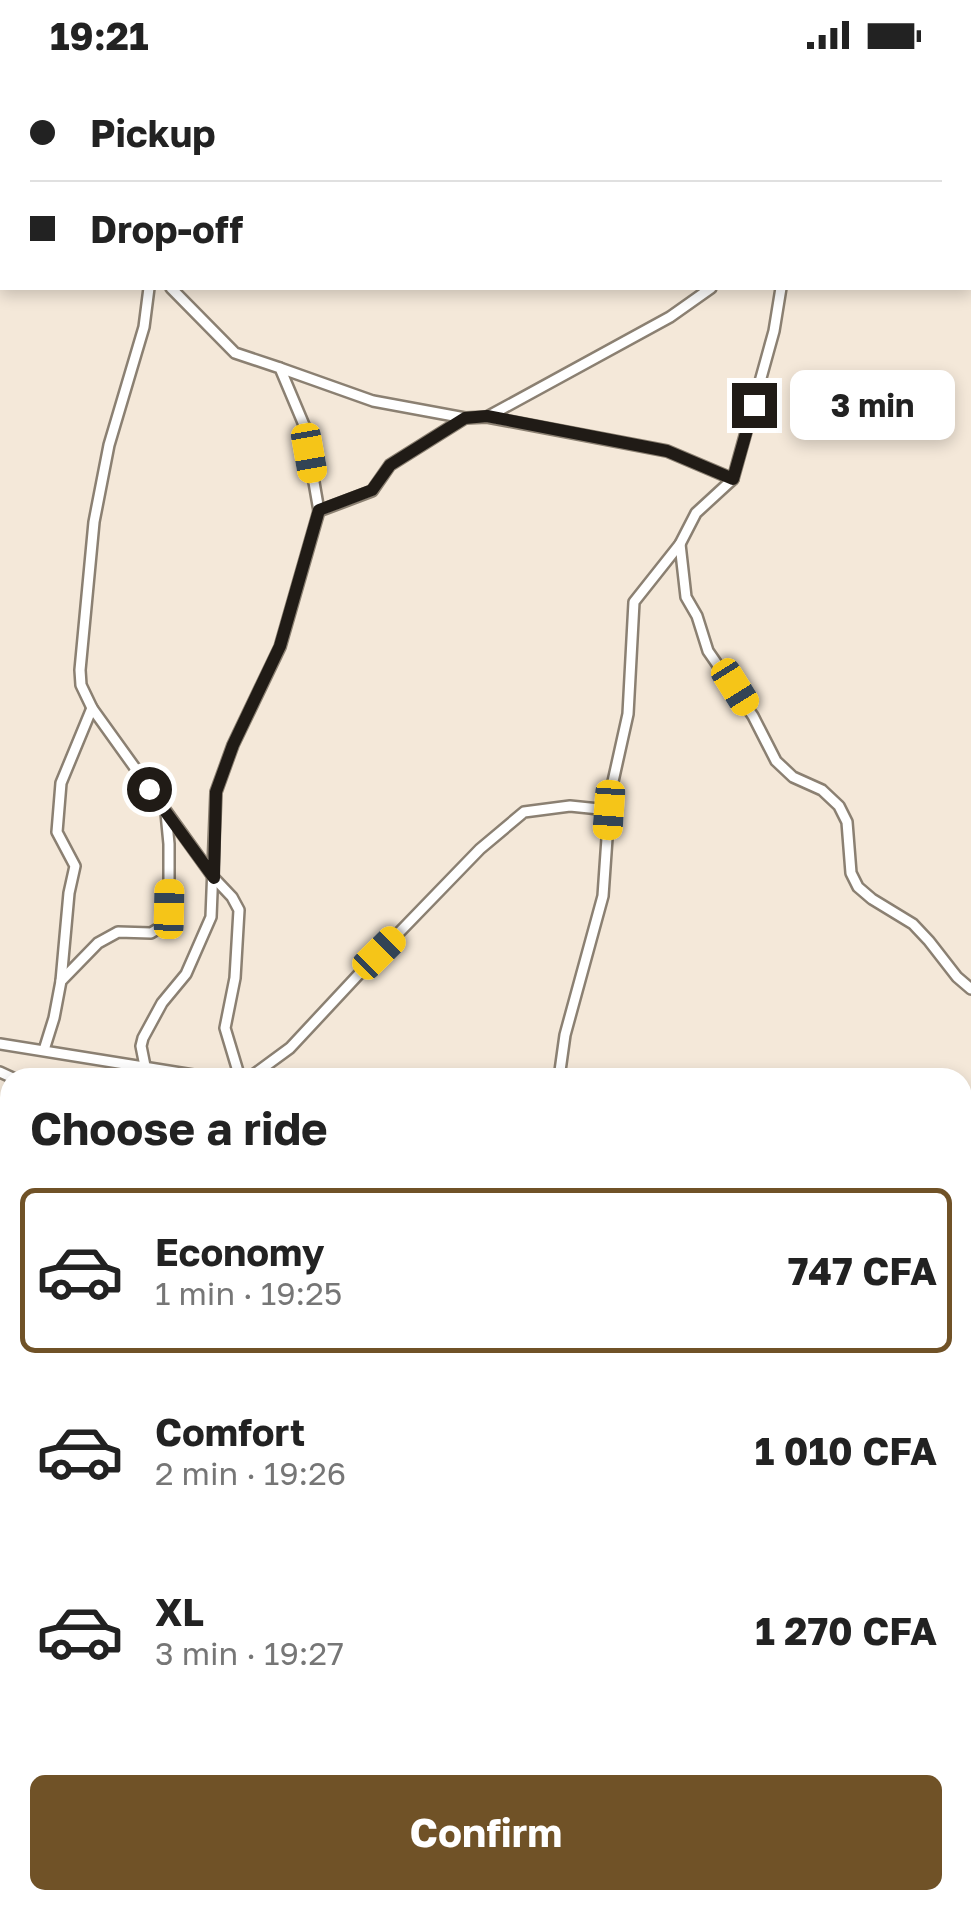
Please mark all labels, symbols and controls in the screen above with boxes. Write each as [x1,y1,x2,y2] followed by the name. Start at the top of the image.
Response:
[50,13,149,58] text: 19:21
[90,110,216,155] text: Pickup
[90,206,243,251] text: Drop-off
[789,370,954,440] callout: 3 min
[732,383,777,428] route end
[831,386,914,424] text: 3 min
[289,421,329,485] car
[706,654,764,720] car
[127,767,172,812] route start
[592,779,626,841] car
[153,879,185,939] car
[347,921,411,985] car
[30,1101,328,1155] text: Choose a ride
[35,1226,125,1316] icon: car
[155,1229,324,1274] text: Economy
[788,1248,937,1293] text: 747 CFA
[155,1274,342,1312] text: 1 min · 19:25
[35,1406,125,1496] icon: car
[155,1409,305,1454] text: Comfort
[755,1428,937,1473] text: 1 010 CFA
[155,1454,346,1492] text: 2 min · 19:26
[35,1586,125,1676] icon: car
[155,1589,204,1634] text: XL
[755,1608,937,1653] text: 1 270 CFA
[155,1634,344,1672] text: 3 min · 19:27
[30,1775,942,1890] button: Confirm

